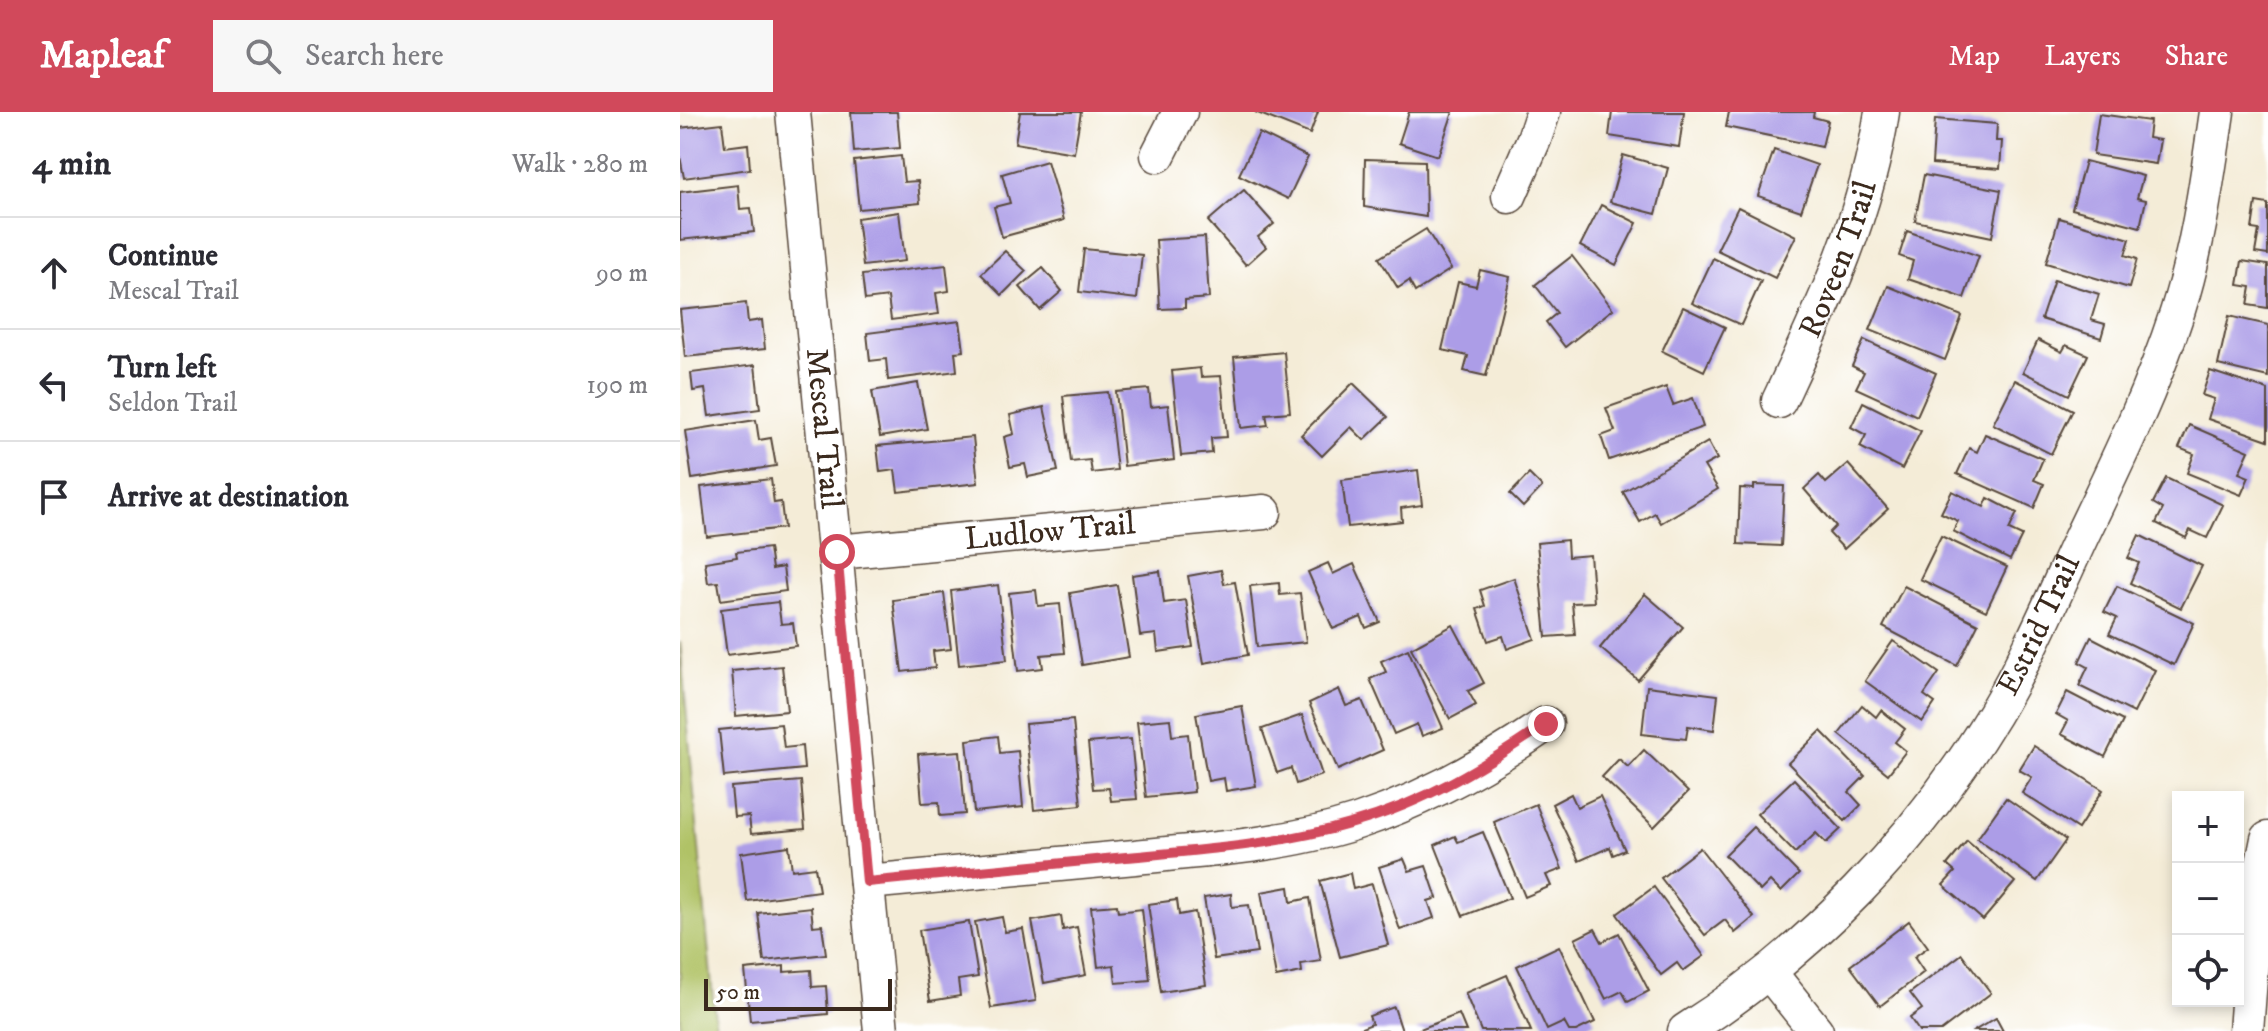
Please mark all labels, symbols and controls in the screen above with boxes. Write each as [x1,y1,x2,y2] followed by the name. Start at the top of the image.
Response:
[213,20,773,92] search box
[40,32,165,80] text: Mapleaf
[241,34,285,78] icon: search
[305,38,444,75] text: Search here
[1949,39,2000,74] text: Map
[2044,39,2121,74] text: Layers
[2165,39,2228,74] text: Share
[32,143,111,185] text: 4 min
[512,148,648,181] text: Walk · 280 m
[1791,176,1887,344] street label: Roveen Trail
[108,238,218,275] text: Continue
[32,251,76,295] icon: ahead
[596,257,648,290] text: 90 m
[108,275,239,308] text: Mescal Trail
[796,347,851,511] street label: Mescal Trail
[108,350,217,387] text: Turn left
[32,363,76,407] icon: left
[586,369,648,402] text: 190 m
[108,387,237,420] text: Seldon Trail
[32,475,76,519] icon: arrive
[108,479,349,516] text: Arrive at destination
[963,504,1138,560] street label: Ludlow Trail
[819,534,855,570] route start
[1988,549,2090,703] street label: Estrid Trail
[1528,706,1564,742] route end
[2172,791,2244,1007] map controls
[2172,791,2244,863] button: +
[2172,863,2244,935] button: −
[2172,935,2244,1007] button: locate
[704,975,892,1011] scale bar
[716,979,760,1006] text: 50 m

